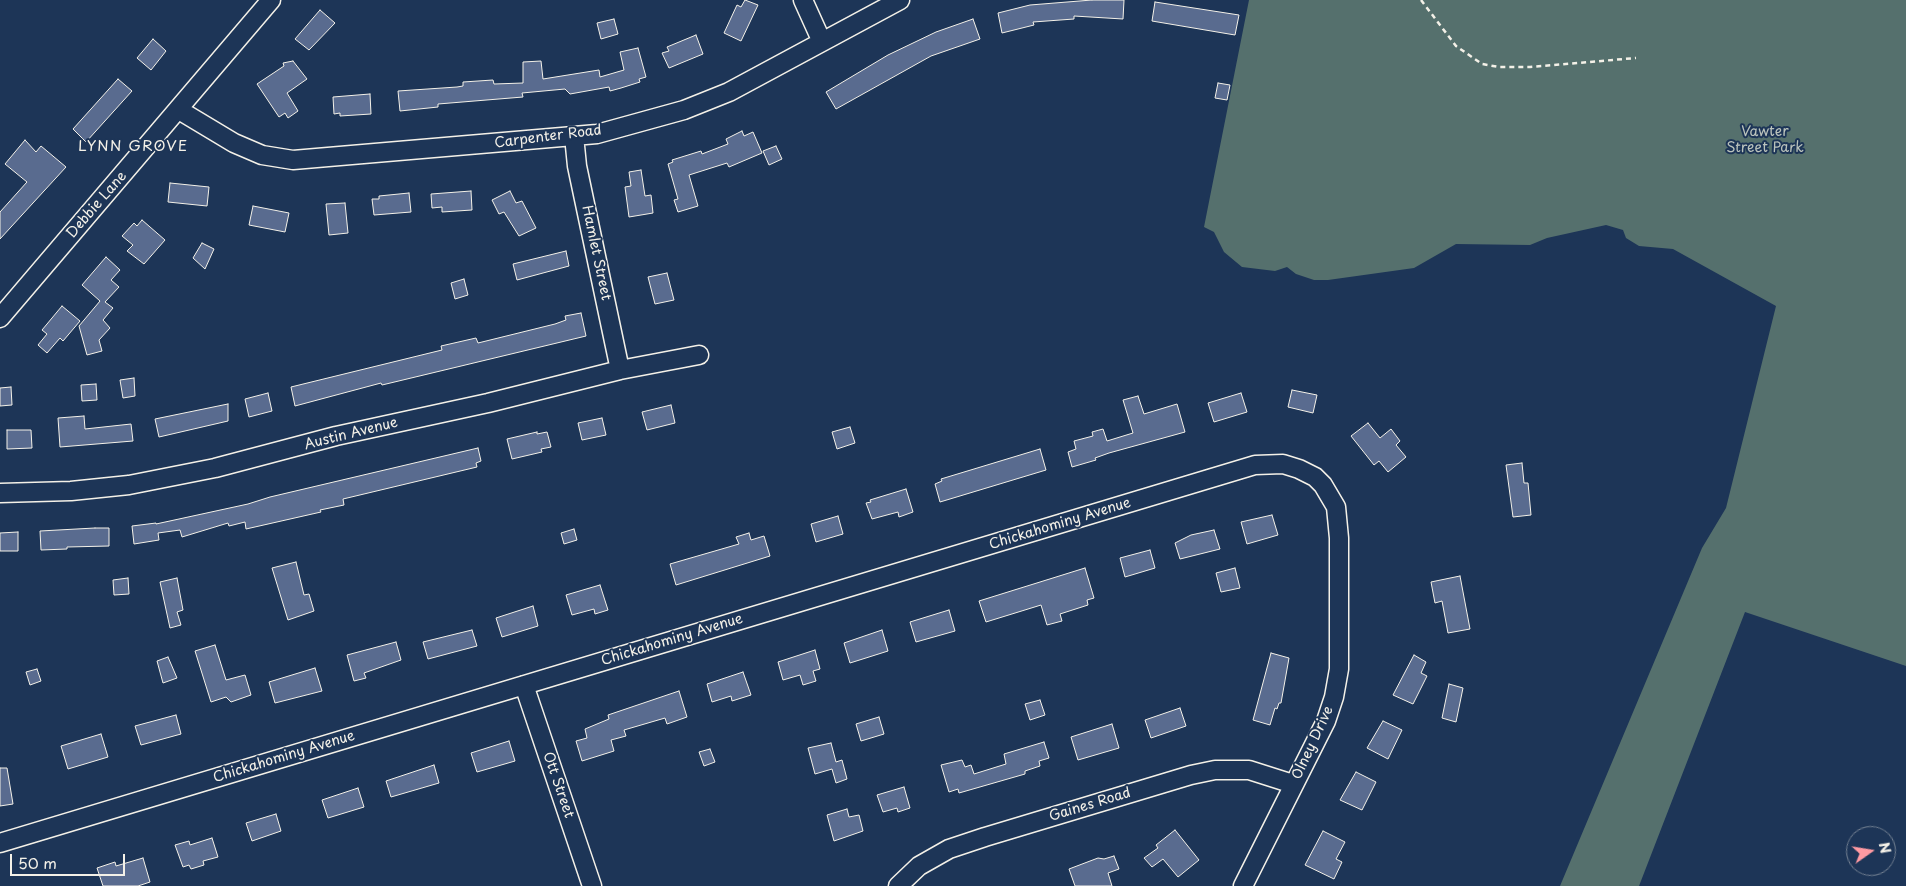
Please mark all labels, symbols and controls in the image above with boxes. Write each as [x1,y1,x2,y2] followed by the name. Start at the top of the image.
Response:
[493,122,603,152] street label: Carpenter Road
[1726,124,1804,156] park label: Vawter Street Park
[77,138,189,156] district label: LYNN GROVE
[63,168,131,242] street label: Debbie Lane
[578,204,614,302] street label: Hamlet Street
[303,414,399,454] street label: Austin Avenue
[987,494,1133,554] street label: Chickahominy Avenue
[599,610,745,670] street label: Chickahominy Avenue
[1289,704,1337,782] street label: Olney Drive
[211,727,357,787] street label: Chickahominy Avenue
[539,750,577,820] street label: Ott Street
[1047,785,1133,825] street label: Gaines Road
[1846,826,1896,876] north arrow
[1874,840,1897,856] text: N
[12,844,128,876] scale bar
[18,851,57,874] text: 50 m

